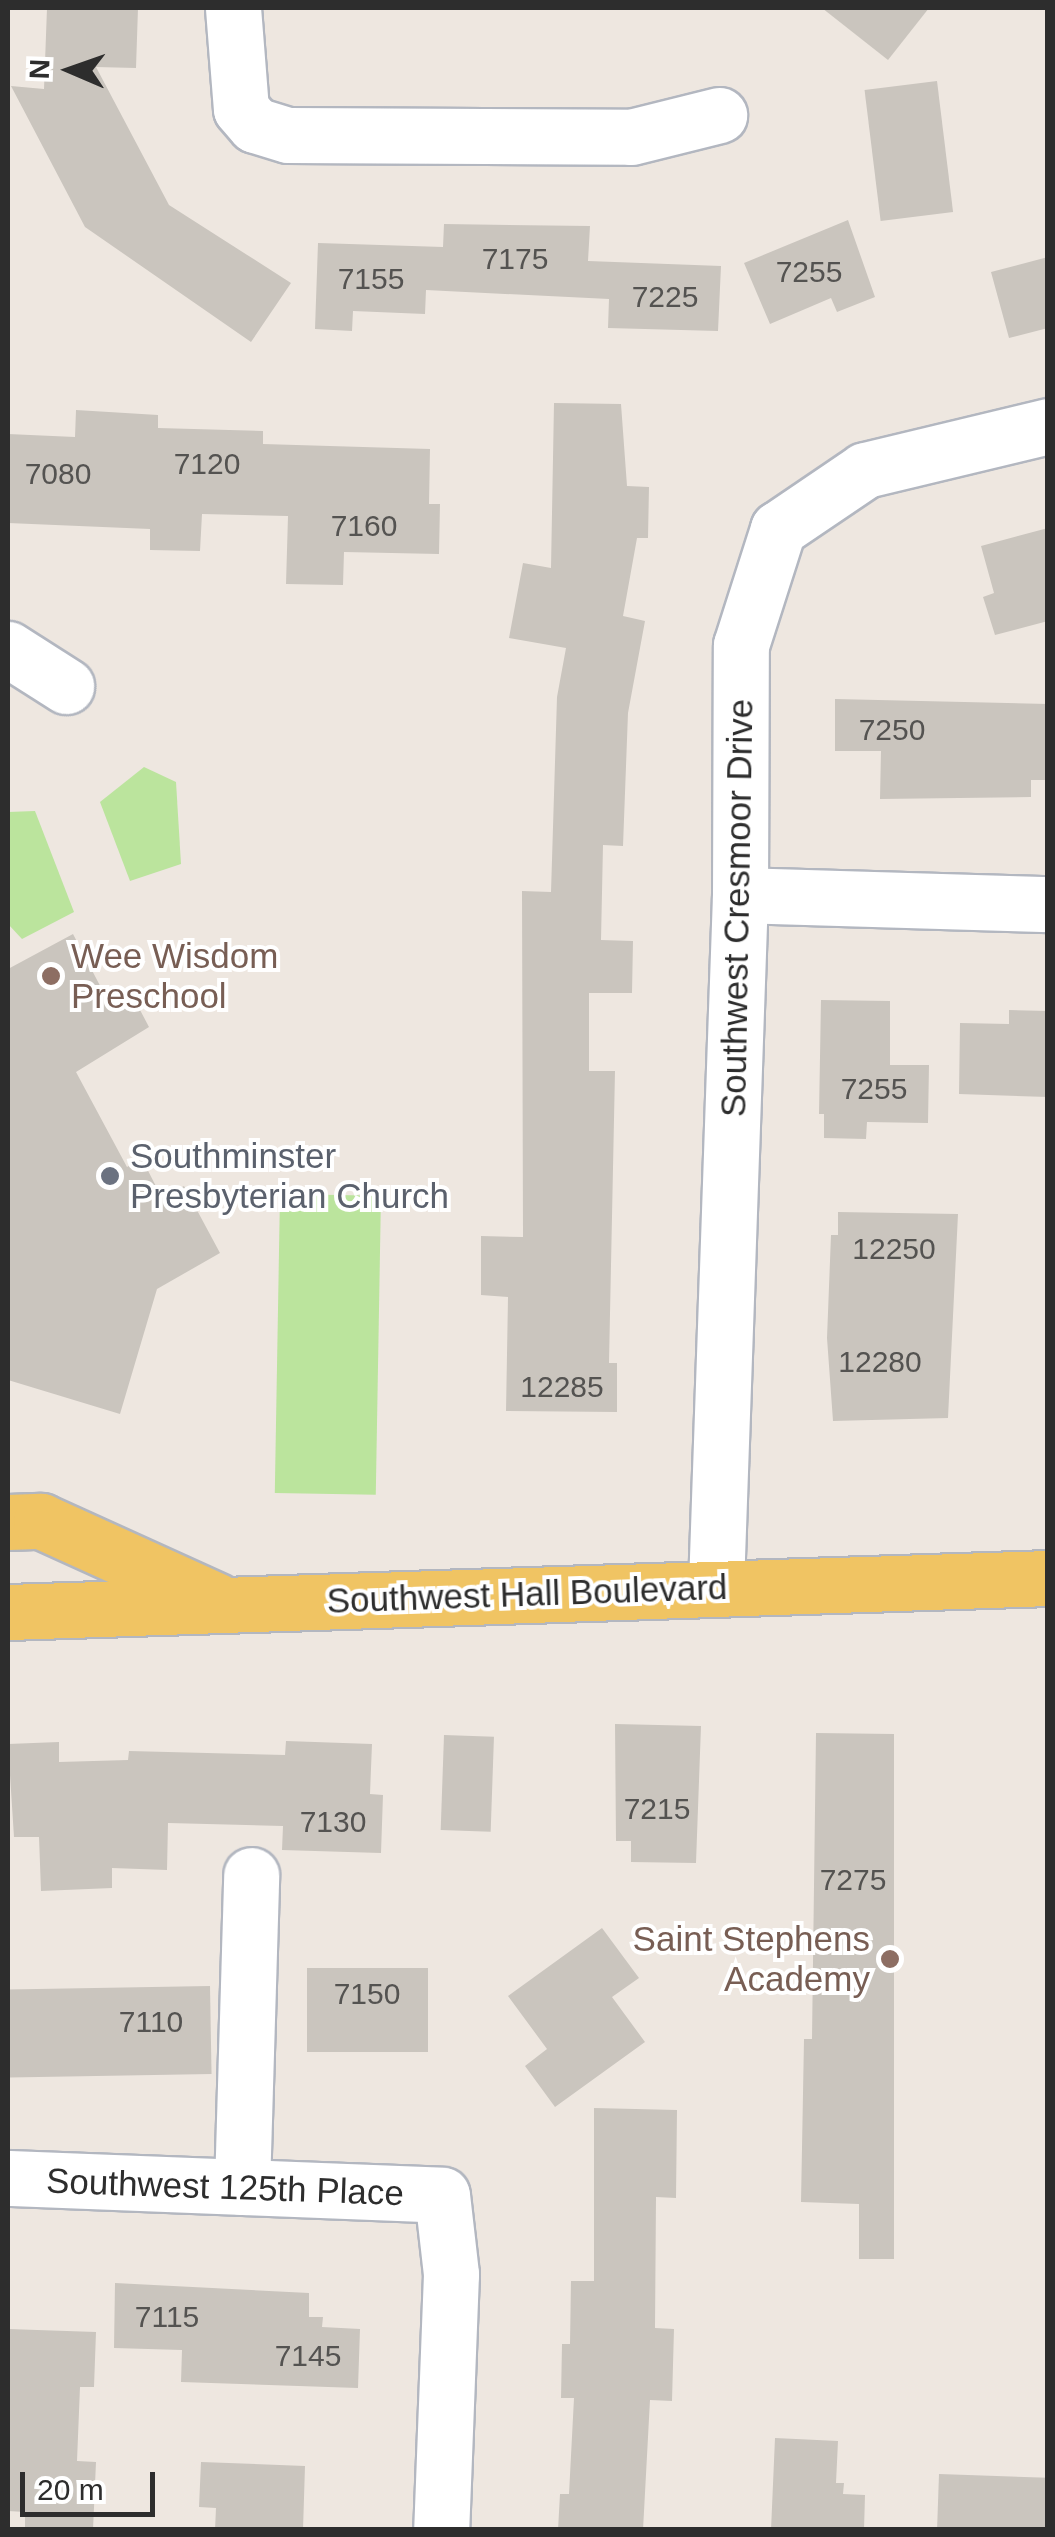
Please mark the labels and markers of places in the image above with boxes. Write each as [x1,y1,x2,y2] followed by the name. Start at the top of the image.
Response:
[71,935,278,1017] place label: Wee Wisdom Preschool
[40,965,62,987] marker: Wee Wisdom Preschool
[130,1135,449,1217] place label: Southminster Presbyterian Church
[99,1165,121,1187] marker: Southminster Presbyterian Church
[633,1918,870,2000] place label: Saint Stephens Academy
[879,1948,901,1970] marker: Saint Stephens Academy

